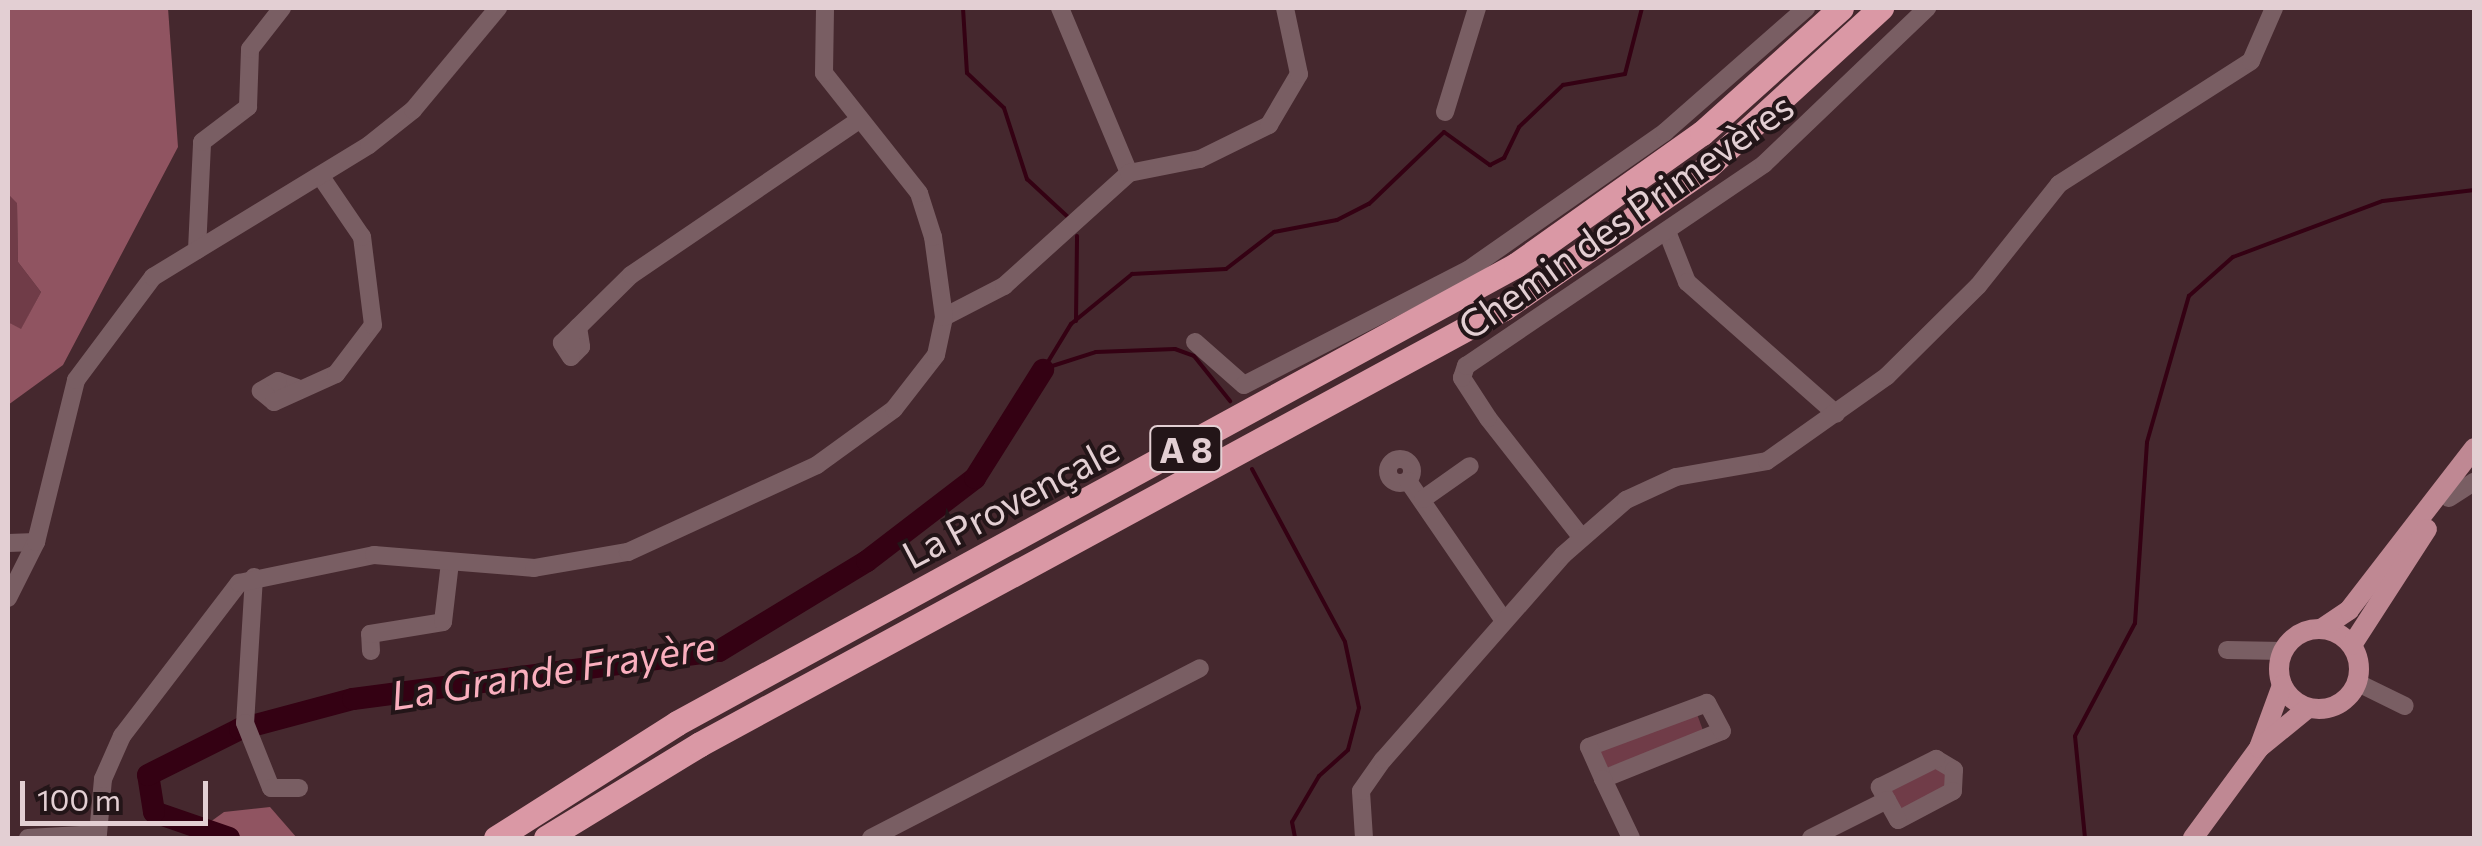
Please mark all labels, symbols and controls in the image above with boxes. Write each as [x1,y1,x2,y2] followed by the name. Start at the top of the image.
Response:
[1449,82,1801,348] street label: Chemin des Primevères
[1148,419,1224,479] road number: A 8
[894,425,1126,577] street label: La Provençale
[387,620,719,718] water label: La Grande Frayère
[25,761,212,823] scale bar
[37,780,121,817] text: 100 m

